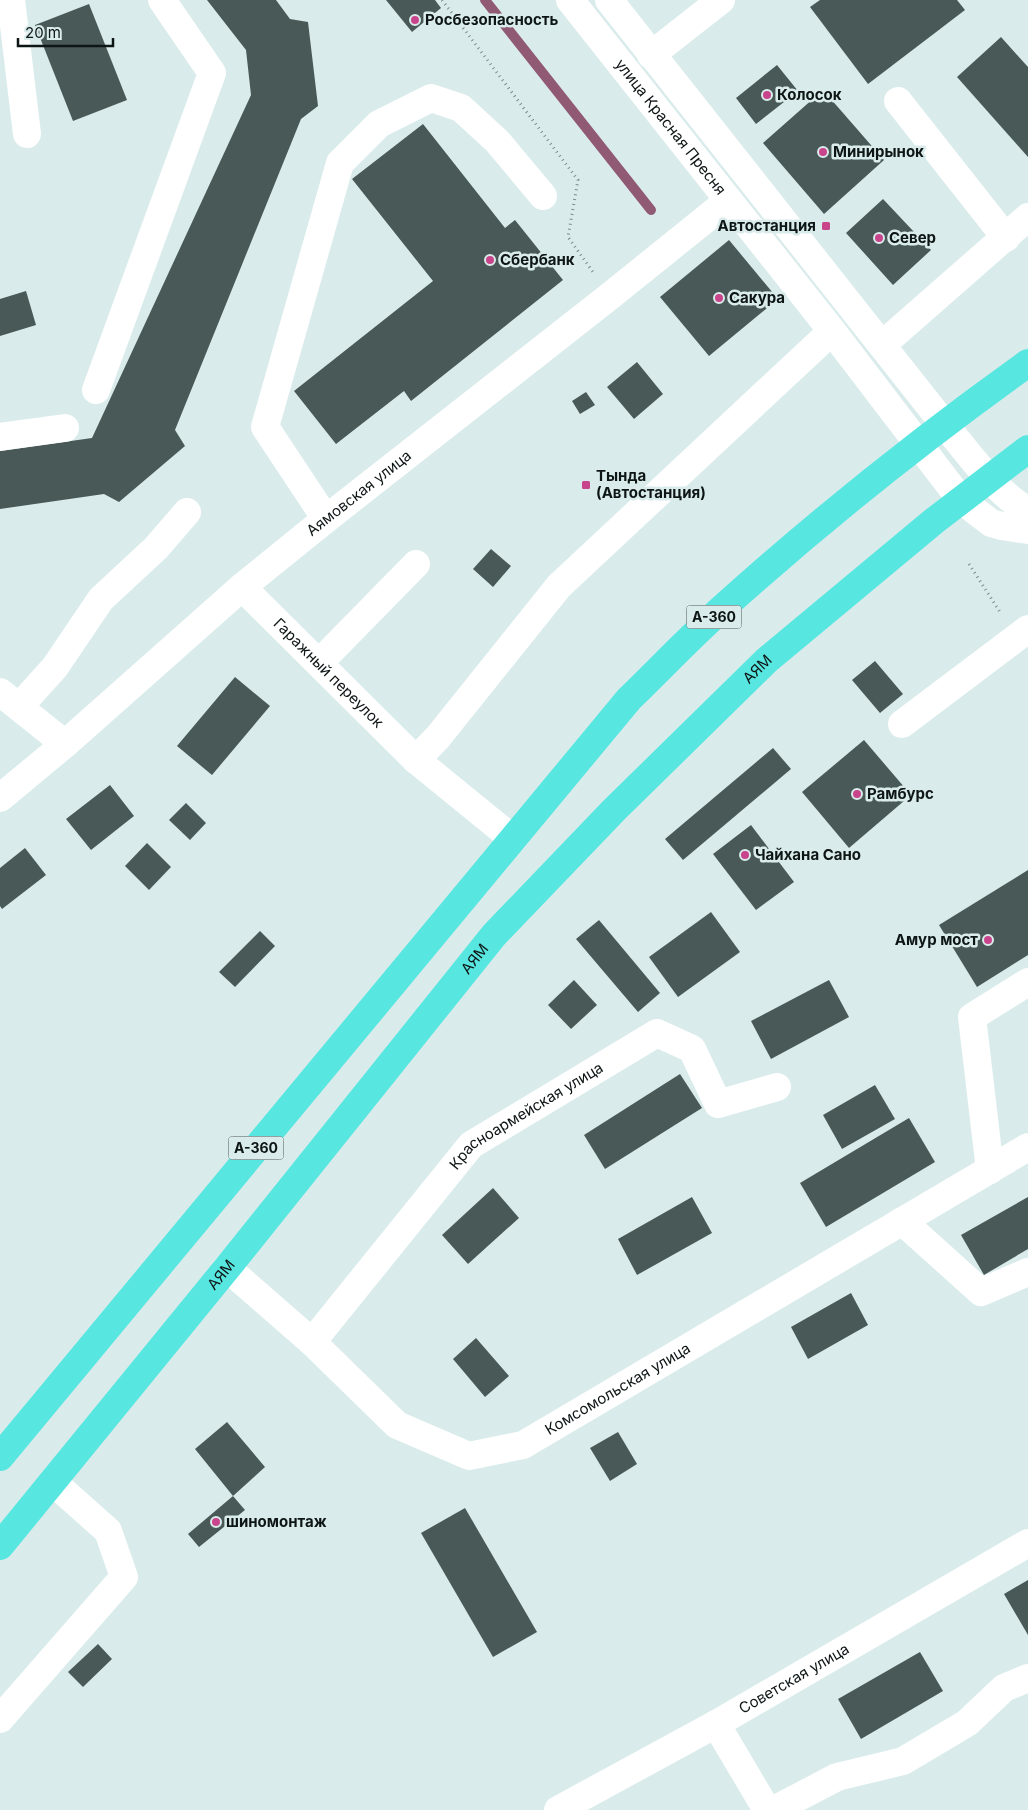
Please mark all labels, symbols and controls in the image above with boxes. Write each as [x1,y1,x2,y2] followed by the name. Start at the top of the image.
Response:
[425,10,559,29] place label: Росбезопасность
[409,14,421,26] marker: Росбезопасность
[18,15,112,47] scale bar
[25,23,61,42] text: 20 m
[611,55,731,198] street label: улица Красная Пресня
[777,85,842,104] place label: Колосок
[761,89,773,101] marker: Колосок
[833,142,924,161] place label: Минирынок
[817,146,829,158] marker: Минирынок
[718,216,816,235] place label: Автостанция
[820,220,832,232] marker: Автостанция
[889,228,936,247] place label: Север
[873,232,885,244] marker: Север
[500,250,575,269] place label: Сбербанк
[484,254,496,266] marker: Сбербанк
[729,288,785,307] place label: Сакура
[713,292,725,304] marker: Сакура
[302,446,415,540] street label: Аямовская улица
[596,466,706,502] place label: Тында (Автостанция)
[580,479,592,491] marker: Тында (Автостанция)
[686,606,742,628] road number: А-360
[270,614,388,731] street label: Гаражный переулок
[739,650,776,687] street label: АЯМ
[867,784,934,803] place label: Рамбурс
[851,788,863,800] marker: Рамбурс
[755,845,861,864] place label: Чайхана Сано
[739,849,751,861] marker: Чайхана Сано
[895,930,978,949] place label: Амур мост
[982,934,994,946] marker: Амур мост
[456,940,492,978] street label: АЯМ
[445,1058,606,1173] street label: Красноармейская улица
[228,1136,284,1160] road number: А-360
[203,1256,239,1294] street label: АЯМ
[541,1338,694,1439] street label: Комсомольская улица
[226,1512,327,1531] place label: шиномонтаж
[210,1516,222,1528] marker: шиномонтаж
[735,1639,852,1718] street label: Советская улица

